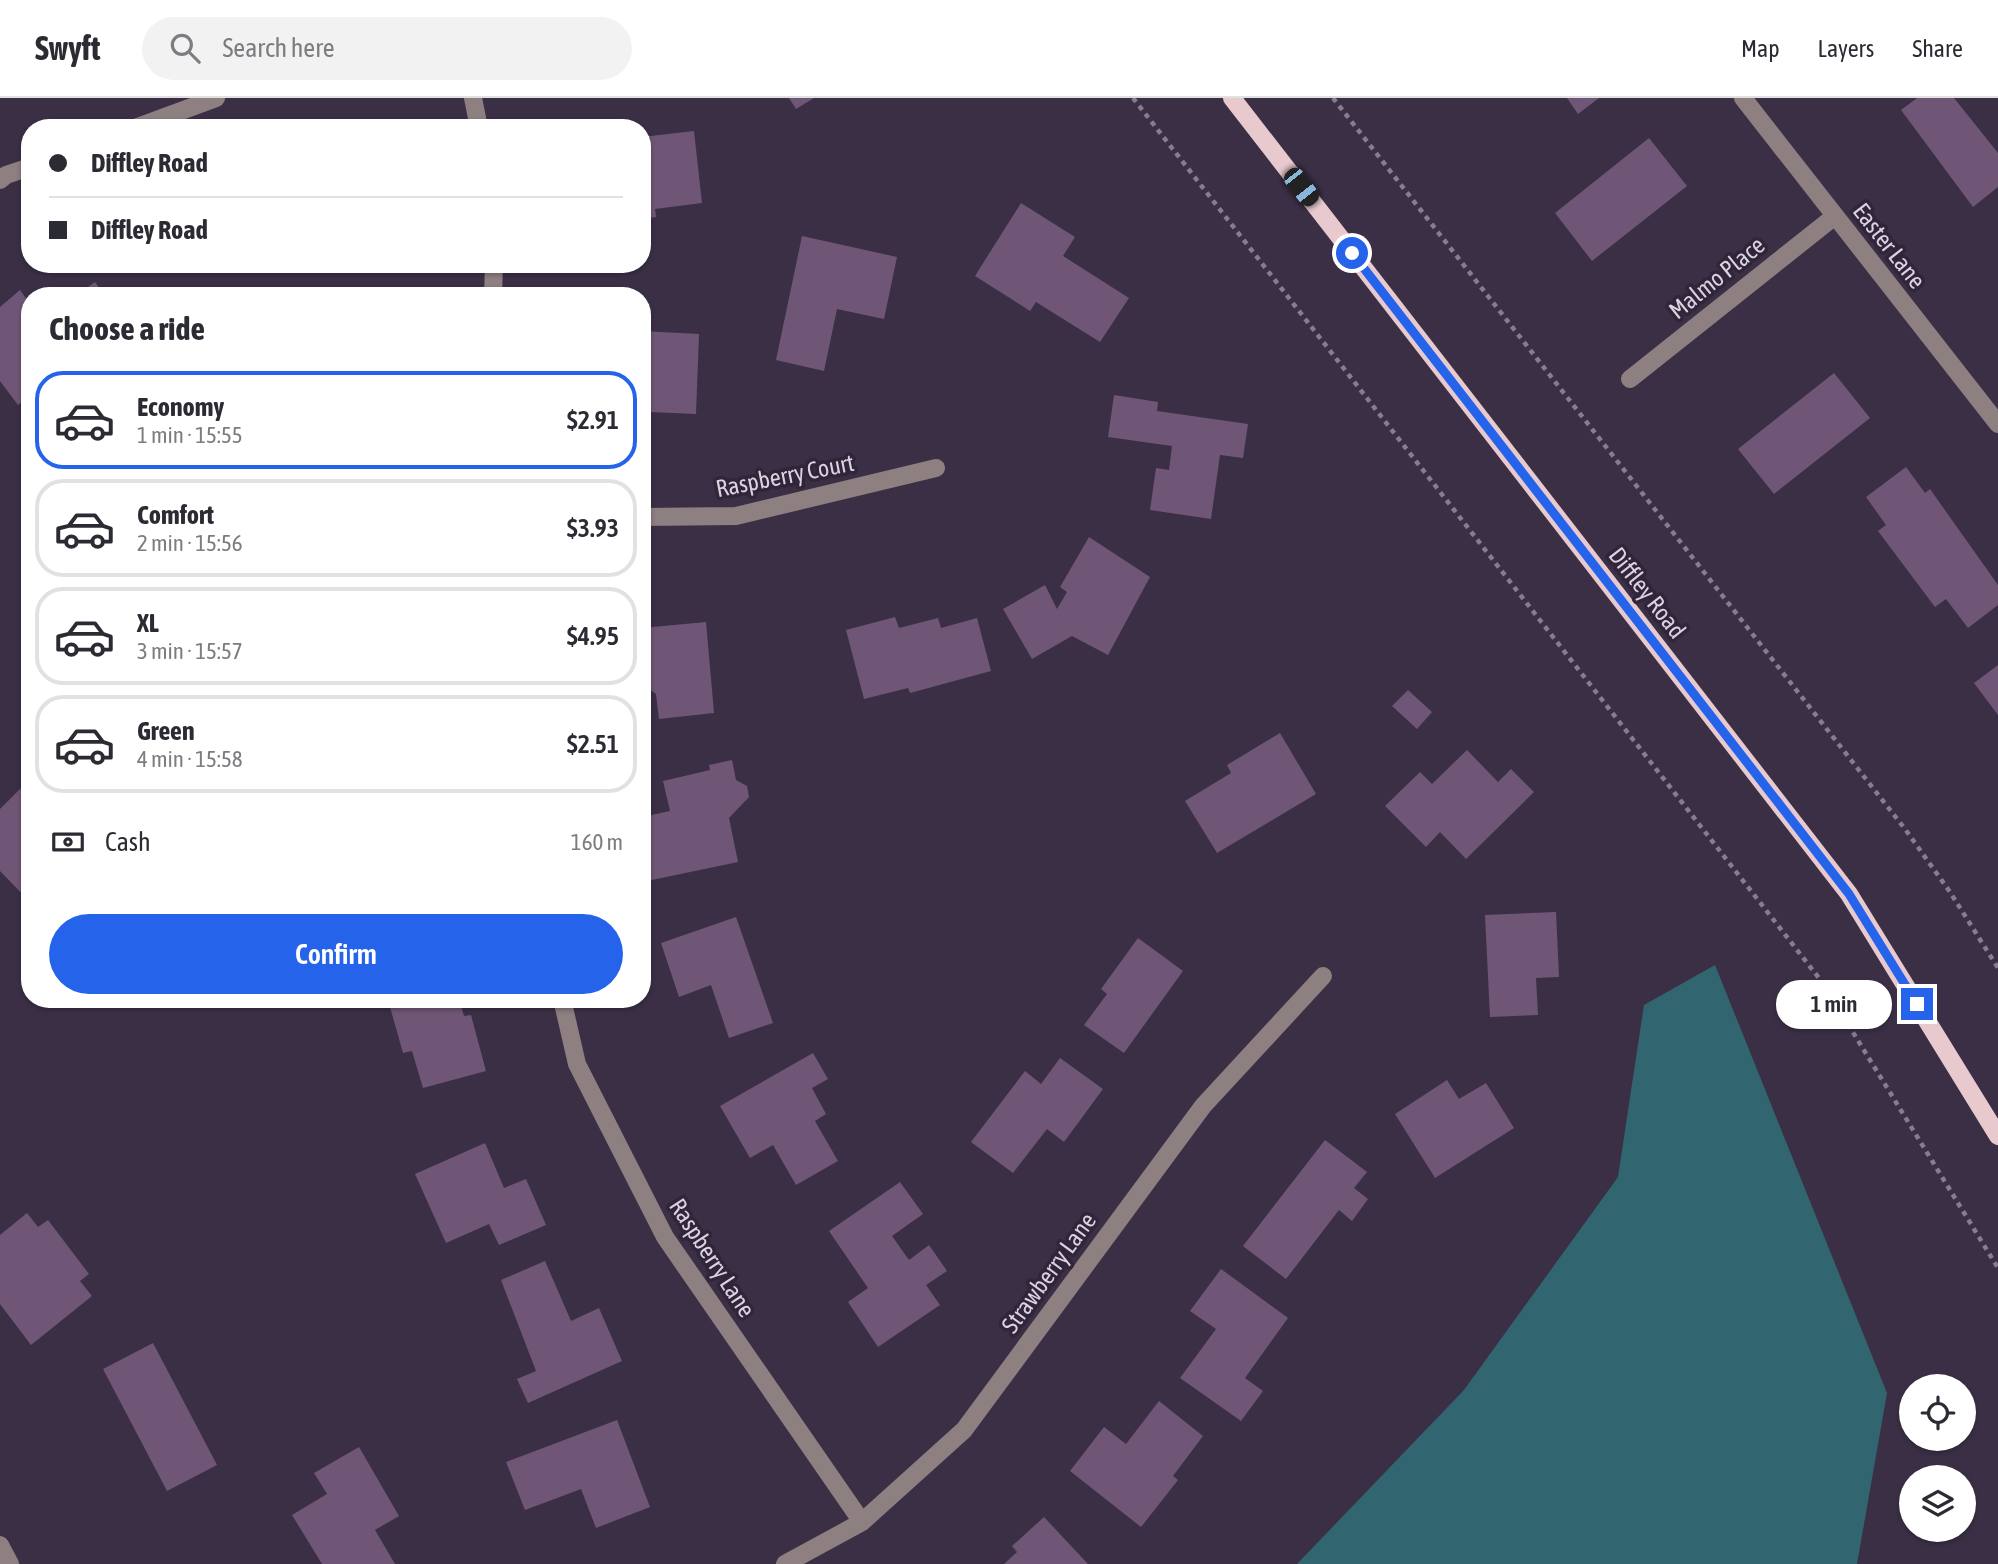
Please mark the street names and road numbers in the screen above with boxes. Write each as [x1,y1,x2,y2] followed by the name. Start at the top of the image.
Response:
[1848,198,1931,294] street label: Easter Lane
[1664,231,1770,324] street label: Malmo Place
[714,449,856,502] street label: Raspberry Court
[1604,542,1691,643] street label: Diffley Road
[664,1194,761,1322] street label: Raspberry Lane
[996,1207,1101,1338] street label: Strawberry Lane

